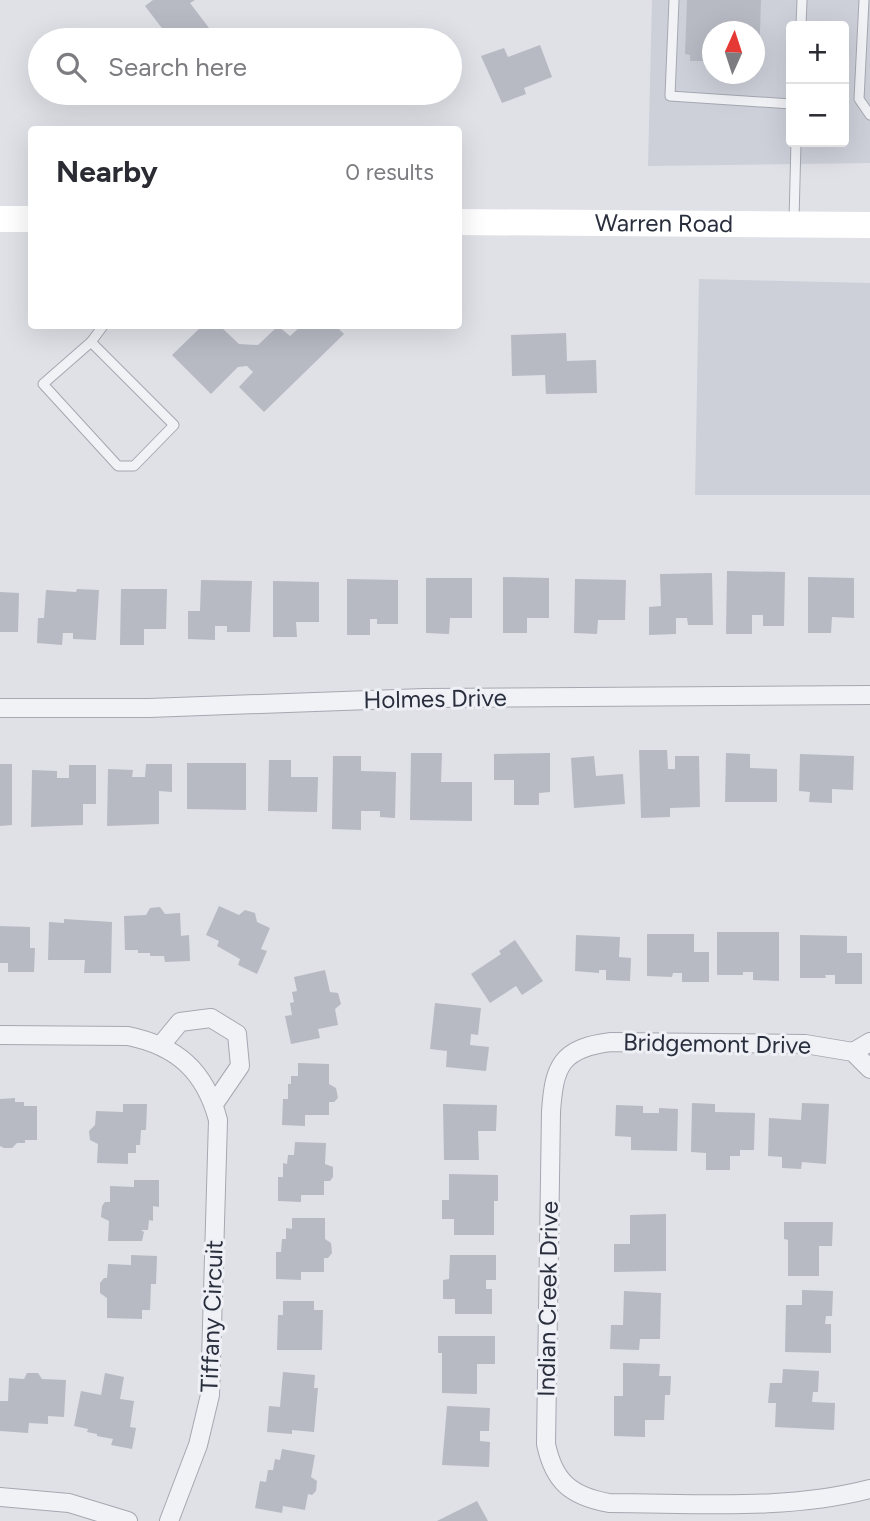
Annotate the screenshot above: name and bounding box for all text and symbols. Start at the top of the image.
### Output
north arrow [702,21,765,84]
map controls [786,21,849,147]
button: + [786,21,849,84]
search box [28,28,462,105]
icon: search [52,48,90,86]
text: Search here [108,51,247,83]
button: − [786,84,849,147]
text: Nearby [56,153,158,190]
text: 0 results [345,158,434,186]
street label: Warren Road [595,208,733,238]
street label: Holmes Drive [363,683,507,714]
street label: Bridgemont Drive [623,1027,811,1060]
street label: Indian Creek Drive [531,1201,564,1397]
street label: Tiffany Circuit [194,1239,229,1393]

